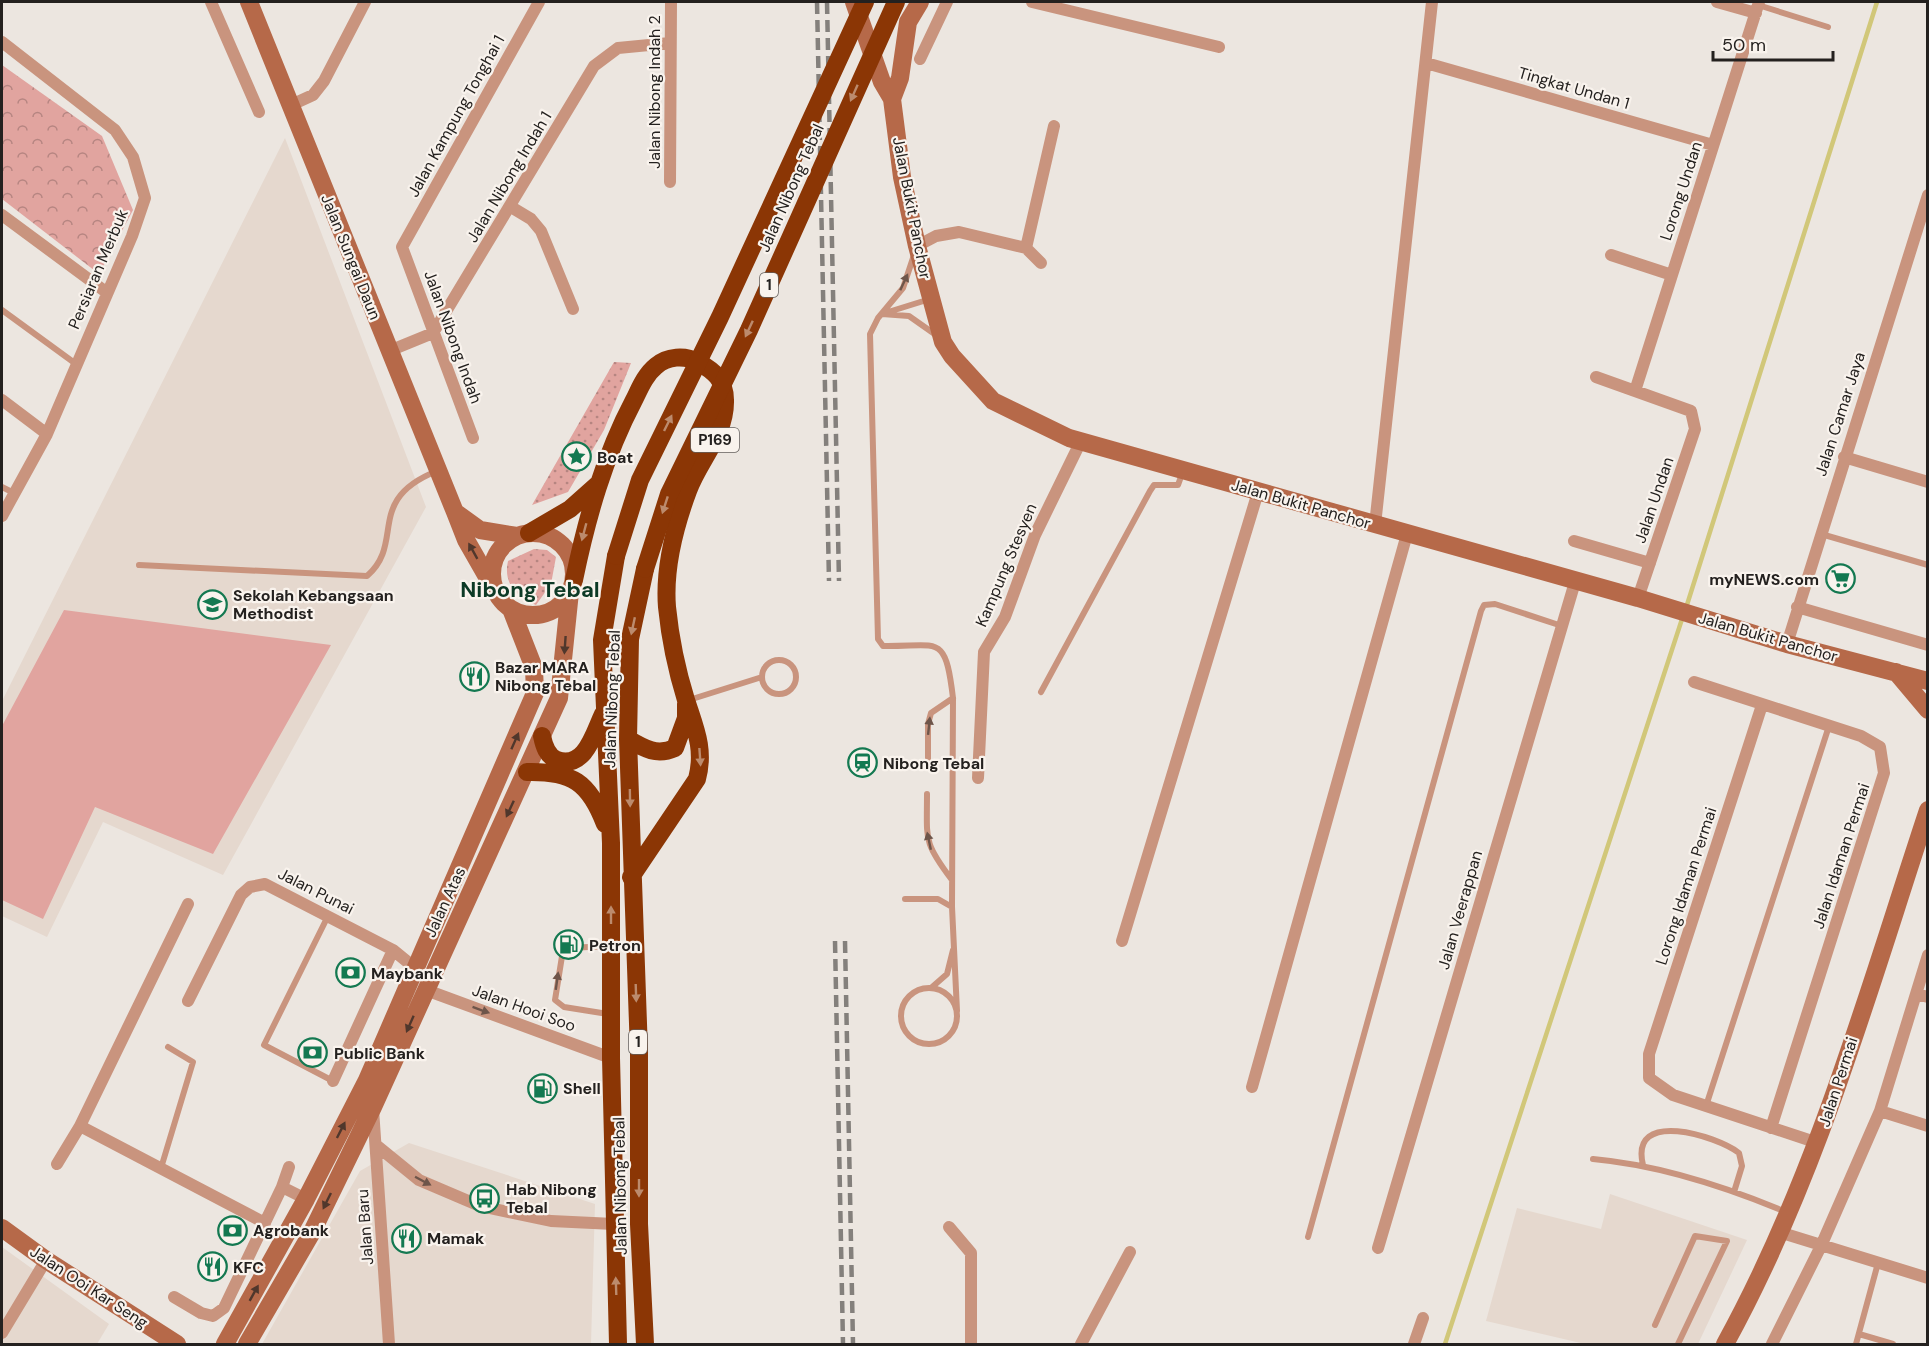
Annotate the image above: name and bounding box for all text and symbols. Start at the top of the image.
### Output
street label: Jalan Nibong Indah 2 [644,15,665,169]
scale bar [1713,24,1833,62]
street label: Jalan Kampung Tonghai 1 [403,31,509,201]
text: 50 m [1722,33,1766,57]
street label: Tingkat Undan 1 [1516,62,1632,114]
one-way arrow [849,84,859,102]
street label: Jalan Nibong Indah 1 [462,108,556,246]
street label: Jalan Nibong Tebal [753,121,829,255]
street label: Jalan Bukit Panchor [888,135,936,281]
street label: Lorong Undan [1655,139,1707,243]
street label: Jalan Sungai Daun [316,191,386,323]
street label: Persiaran Merbuk [63,206,133,332]
street label: Jalan Nibong Indah [419,268,487,406]
road number: 1 [760,273,778,297]
one-way arrow [900,274,909,291]
one-way arrow [745,320,754,337]
street label: Jalan Camar Jaya [1810,349,1870,479]
one-way arrow [663,415,672,432]
road number: P169 [691,428,739,452]
place icon: Boat [560,441,592,473]
place label: Boat [597,447,633,468]
street label: Jalan Undan [1629,454,1679,546]
street label: Jalan Bukit Panchor [1229,474,1373,534]
one-way arrow [660,496,669,514]
street label: Kampung Stesyen [971,500,1041,630]
one-way arrow [579,523,589,542]
one-way arrow [468,543,478,560]
supermarket icon: myNEWS.com [1824,563,1856,595]
place label: myNEWS.com [1709,569,1819,590]
district label: Nibong Tebal [460,575,600,604]
place label: Sekolah Kebangsaan Methodist [233,585,394,624]
school or university icon: Sekolah Kebangsaan Methodist [196,588,228,620]
street label: Jalan Bukit Panchor [1696,607,1840,667]
one-way arrow [628,617,637,636]
street label: Jalan Nibong Tebal [599,630,625,768]
one-way arrow [560,636,570,655]
place label: Bazar MARA Nibong Tebal [495,657,596,696]
restaurant icon: Bazar MARA Nibong Tebal [458,660,490,692]
one-way arrow [924,717,934,736]
one-way arrow [510,731,520,749]
one-way arrow [695,747,704,766]
station icon: Nibong Tebal [846,747,878,779]
place label: Nibong Tebal [883,753,984,774]
street label: Jalan Idaman Permai [1808,781,1874,931]
one-way arrow [625,788,634,807]
one-way arrow [505,801,514,818]
street label: Lorong Idaman Permai [1651,805,1721,967]
one-way arrow [924,831,933,850]
street label: Jalan Veerappan [1433,848,1487,972]
street label: Jalan Punai [274,863,358,919]
street label: Jalan Atas [420,863,470,941]
one-way arrow [606,906,616,925]
fuel station icon: Petron [552,929,584,961]
place label: Petron [589,935,641,956]
bank icon: Maybank [334,957,366,989]
place label: Maybank [371,963,444,984]
one-way arrow [553,971,562,990]
street label: Jalan Hooi Soo [469,980,579,1036]
one-way arrow [631,983,641,1002]
one-way arrow [472,1005,490,1015]
one-way arrow [405,1016,415,1034]
road number: 1 [629,1030,647,1054]
street label: Jalan Permai [1814,1035,1862,1129]
bank icon: Public Bank [297,1037,329,1069]
place label: Public Bank [334,1043,426,1064]
fuel station icon: Shell [526,1072,558,1104]
place label: Shell [563,1078,601,1099]
street label: Jalan Nibong Tebal [608,1117,632,1255]
one-way arrow [337,1121,346,1138]
one-way arrow [414,1176,431,1186]
one-way arrow [634,1178,644,1197]
place label: Hab Nibong Tebal [506,1179,597,1218]
bus stop icon: Hab Nibong Tebal [469,1182,501,1214]
street label: Jalan Baru [352,1188,378,1266]
one-way arrow [323,1192,332,1209]
bank icon: Agrobank [216,1214,248,1246]
place label: Agrobank [253,1220,330,1241]
restaurant icon: Mamak [390,1222,422,1254]
place label: Mamak [427,1228,485,1249]
street label: Jalan Ooi Kar Seng [26,1241,152,1333]
restaurant icon: KFC [196,1251,228,1283]
place label: KFC [233,1257,264,1278]
one-way arrow [611,1277,621,1296]
one-way arrow [249,1285,259,1302]

